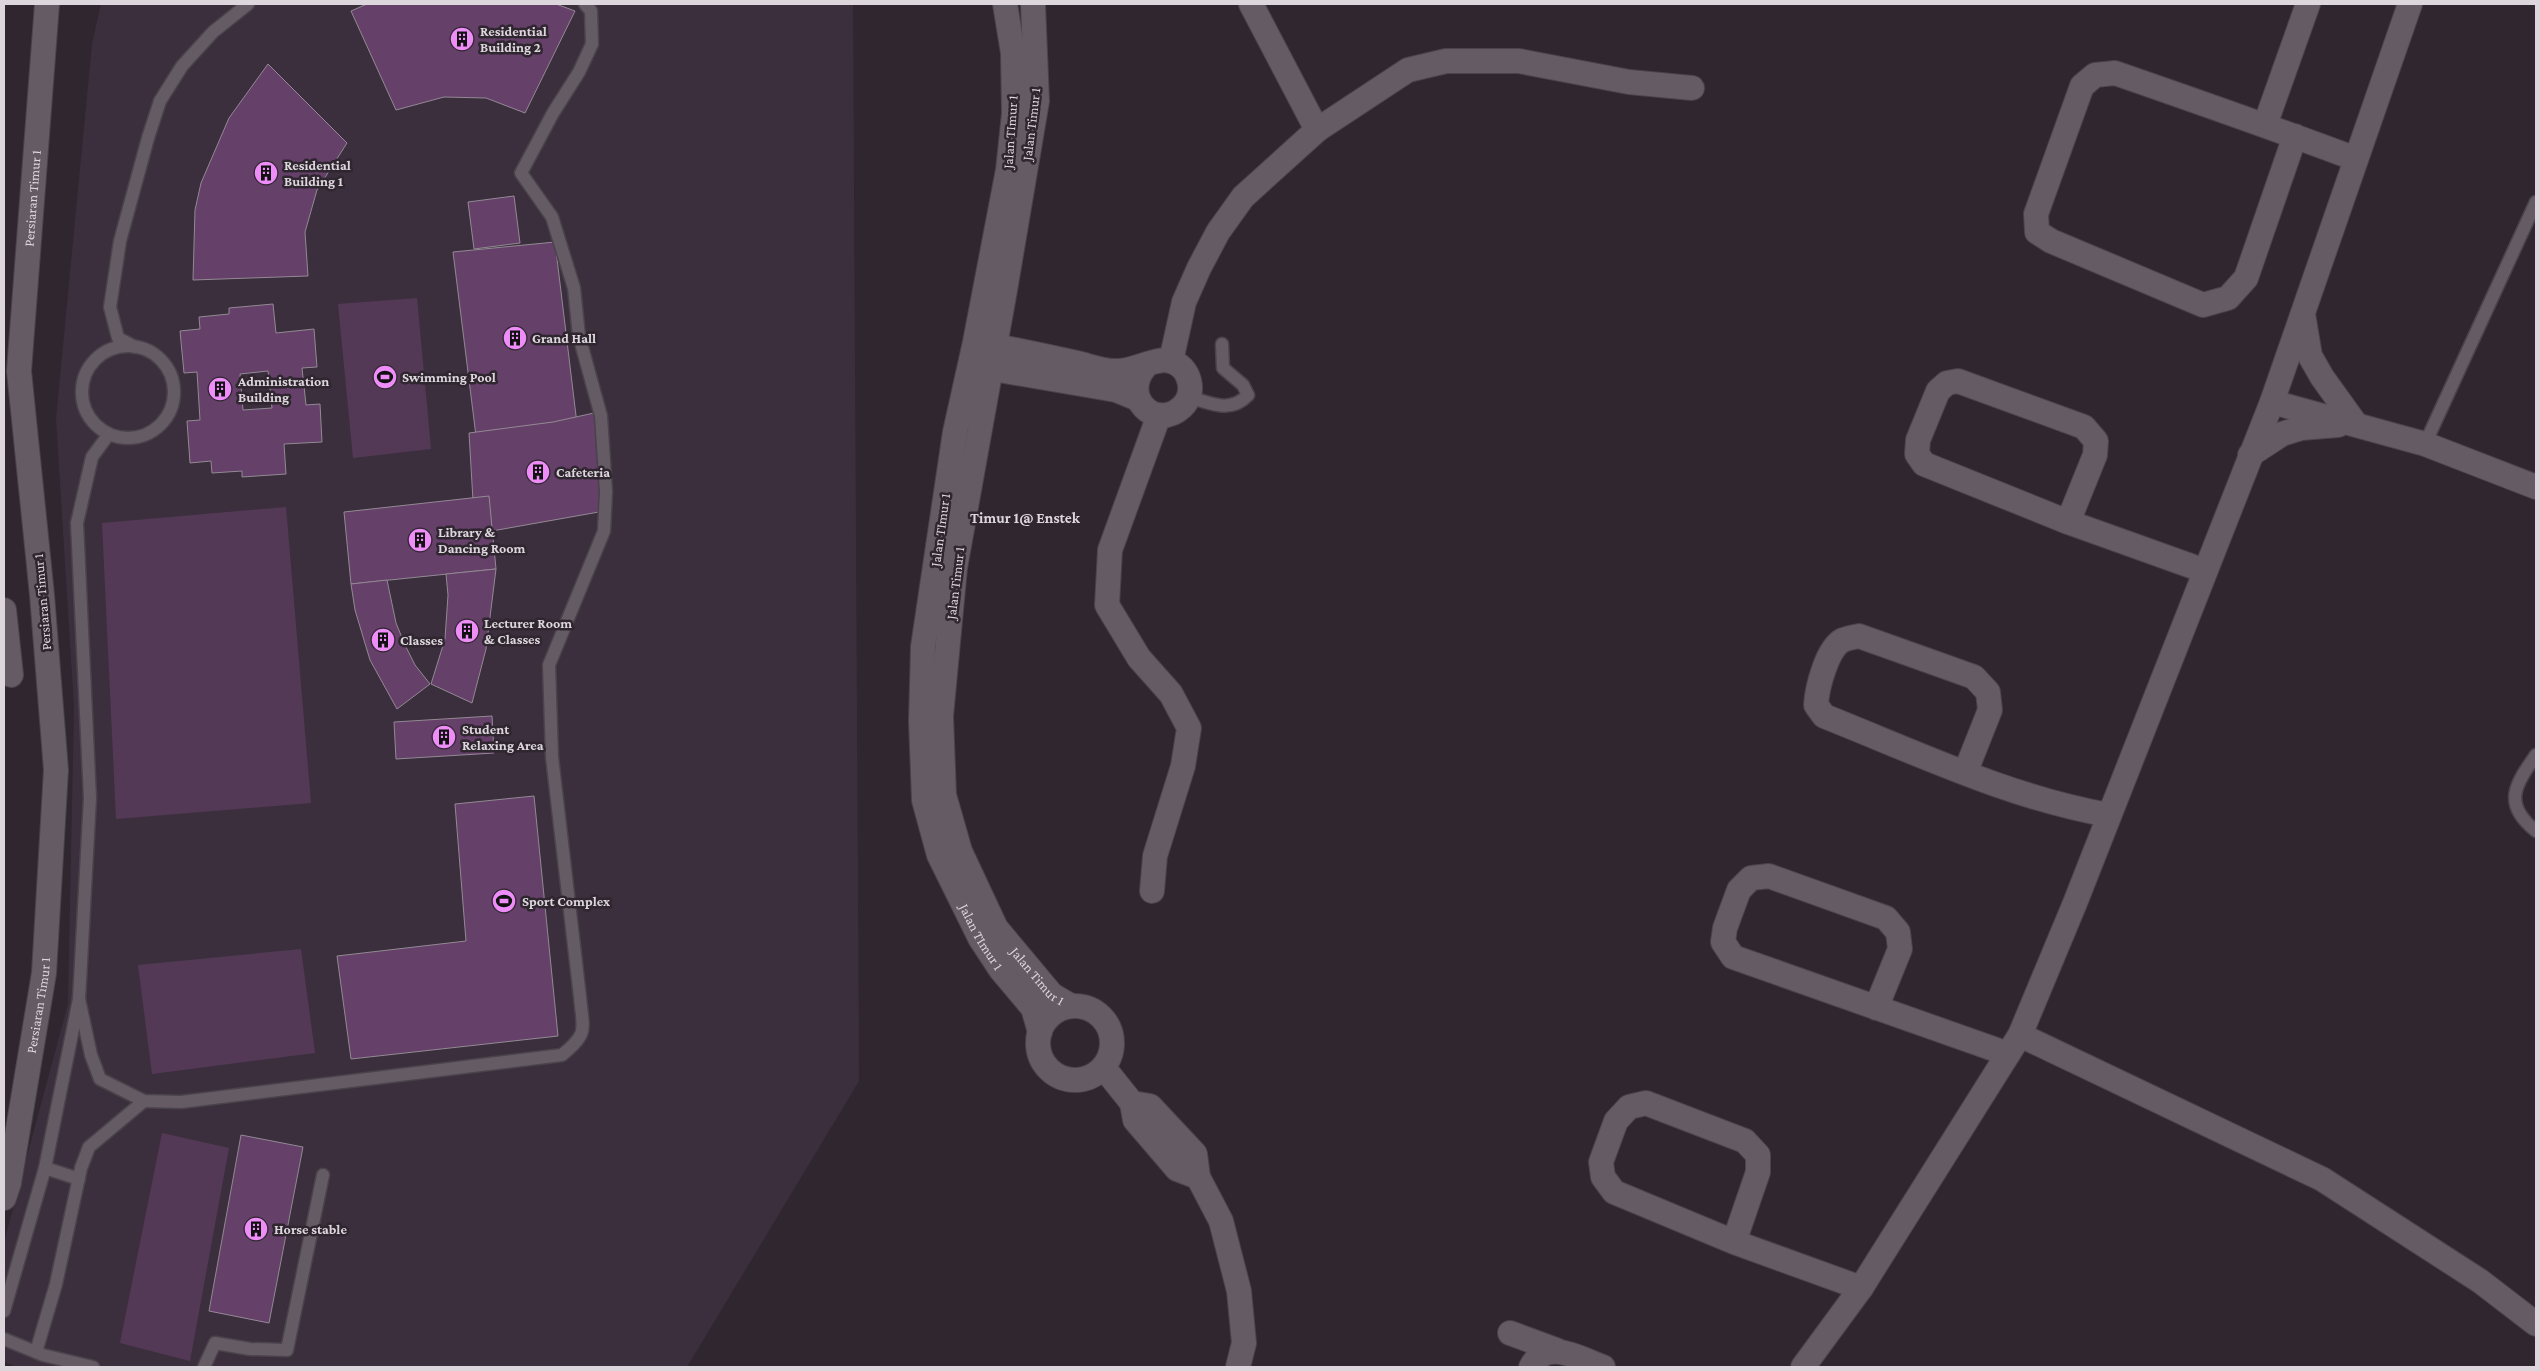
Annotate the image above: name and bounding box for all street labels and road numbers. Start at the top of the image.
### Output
street label: Jalan Timur 1 [1018,86,1043,163]
street label: Jalan TImur 1 [999,94,1021,171]
street label: Persiaran Timur 1 [21,149,44,247]
street label: Jalan TImur 1 [927,492,953,570]
street label: Jalan Timur 1 [942,545,967,622]
street label: Persiaran Timur 1 [30,553,54,651]
street label: Jalan TImur 1 [955,899,1007,973]
street label: Jalan Timur 1 [1006,942,1068,1009]
street label: Persiaran Timur 1 [23,956,53,1054]

